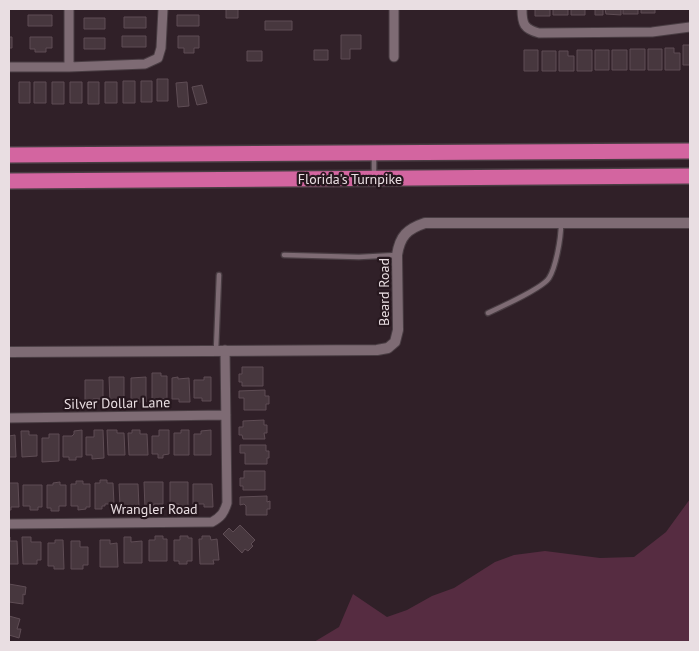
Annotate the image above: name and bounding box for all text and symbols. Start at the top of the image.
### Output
street label: Florida's Turnpike [298,170,402,188]
street label: Beard Road [375,258,393,326]
street label: Silver Dollar Lane [64,393,170,413]
street label: Wrangler Road [110,500,198,518]

